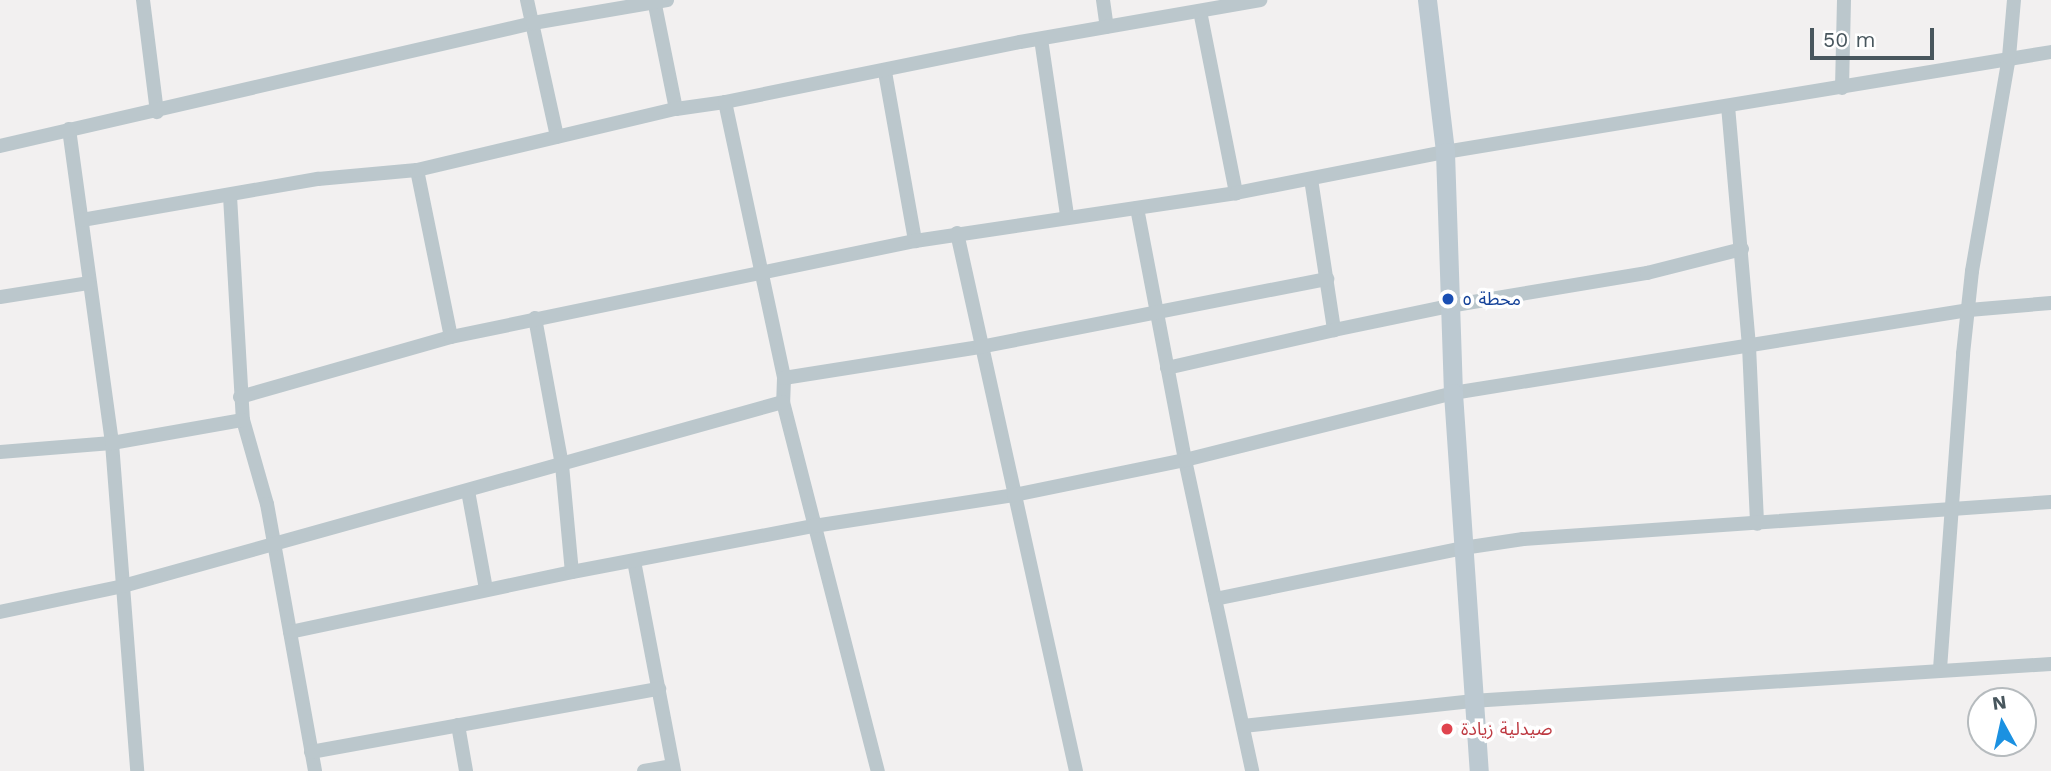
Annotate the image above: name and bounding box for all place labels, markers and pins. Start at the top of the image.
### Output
place label: محطة ٥ [1462,288,1521,310]
marker: محطة ٥ [1440,291,1456,307]
place label: صيدلية زيادة [1461,718,1552,740]
marker: صيدلية زيادة [1439,721,1455,737]

